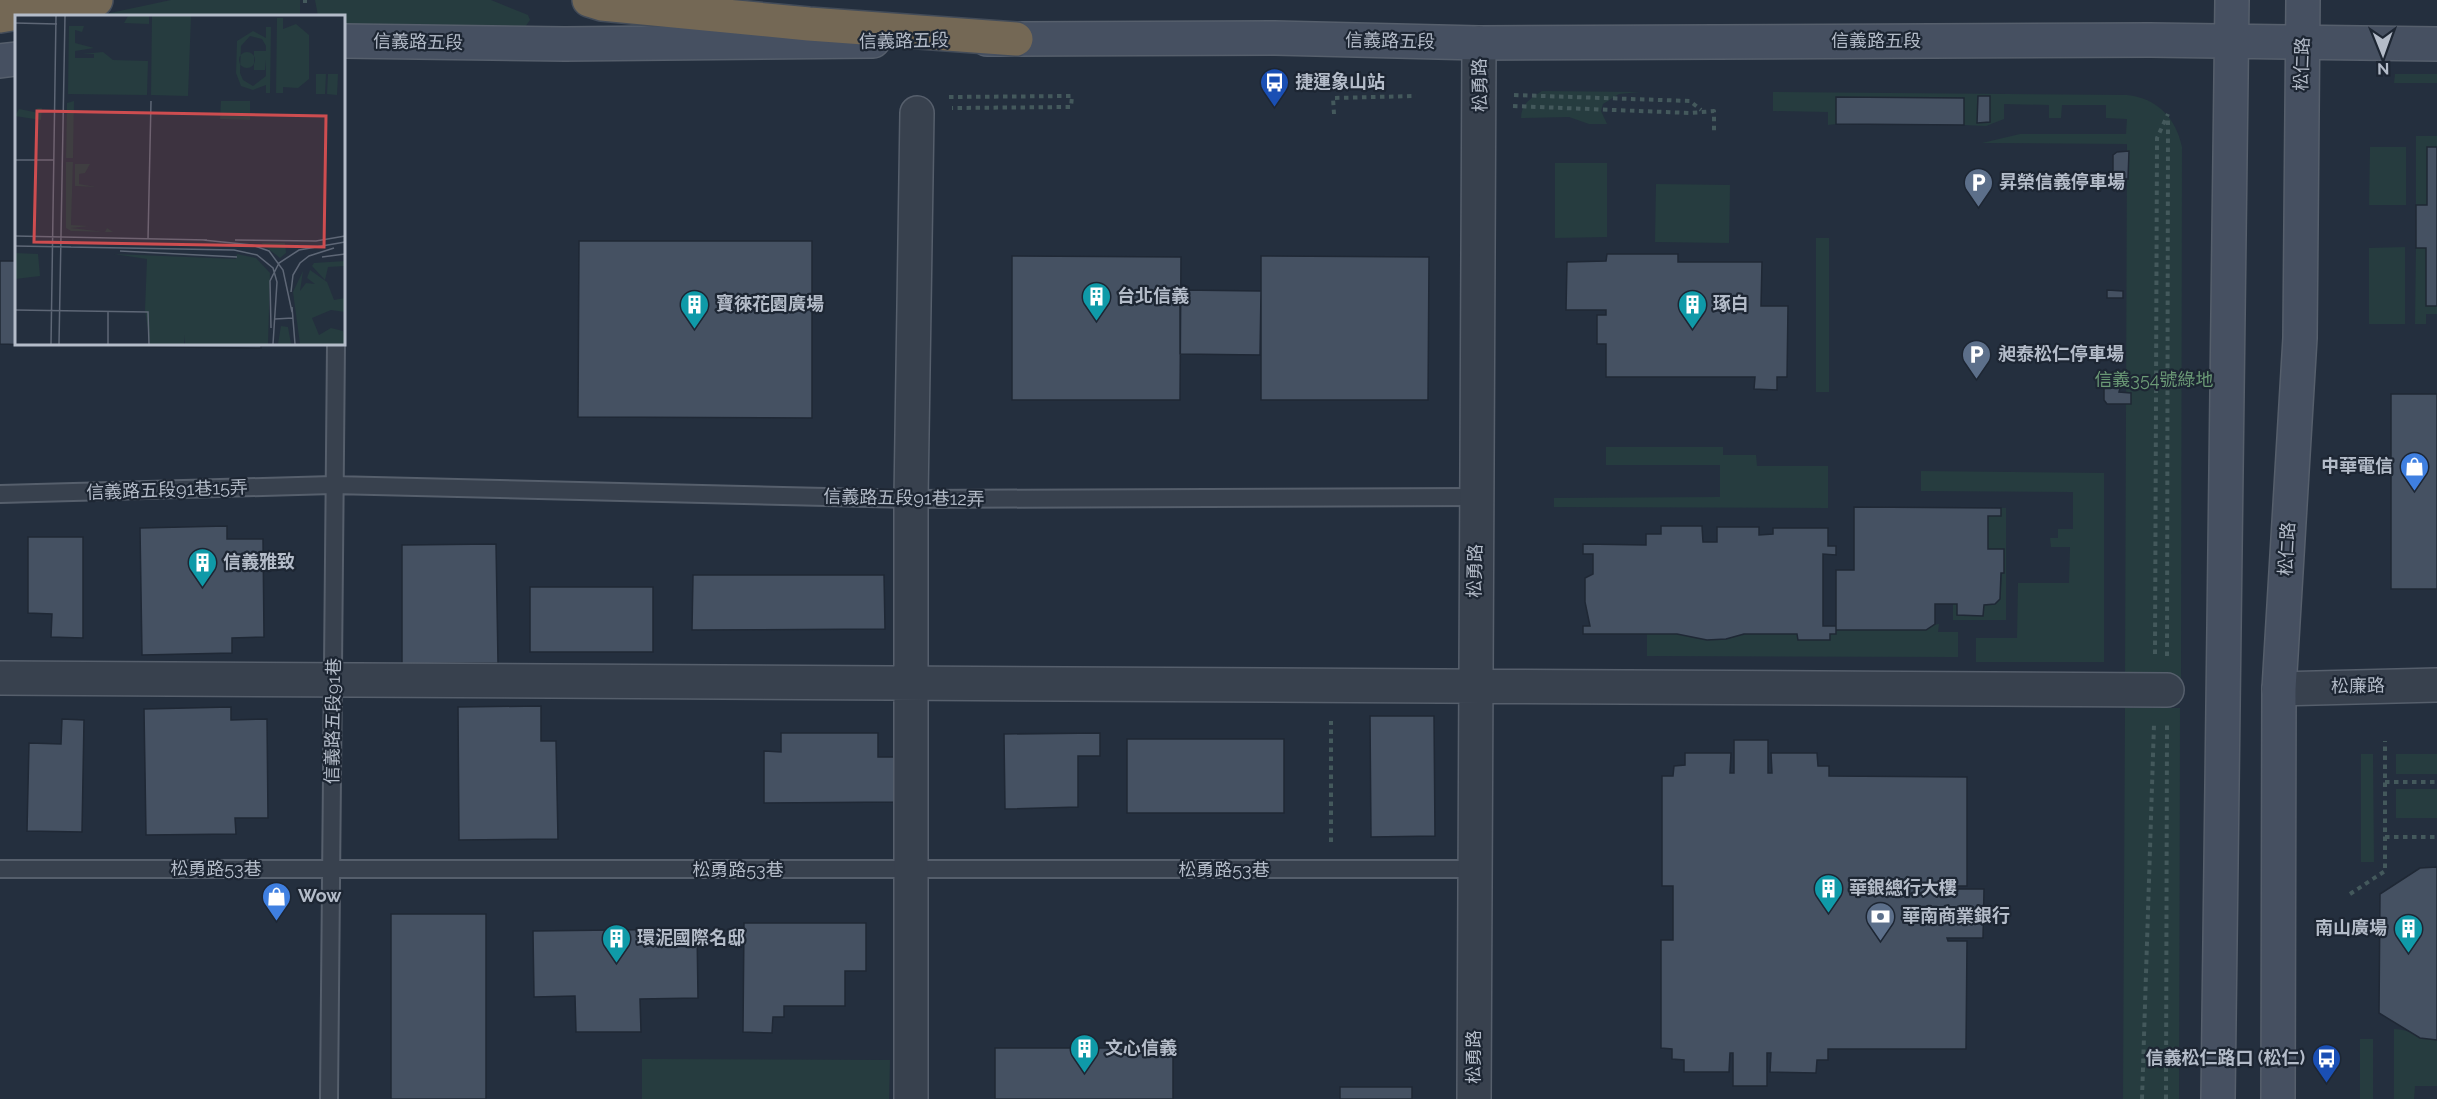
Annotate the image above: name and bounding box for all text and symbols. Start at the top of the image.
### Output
inset map [15,15,345,345]
north arrow [2353,24,2413,84]
street label: 信義路五段 [859,29,949,52]
street label: 信義路五段 [1345,29,1435,52]
street label: 信義路五段 [373,30,463,53]
street label: 信義路五段 [1831,30,1921,51]
street label: 松仁路 [2290,37,2313,91]
street label: 松勇路 [1469,58,1490,112]
text: N [2377,59,2390,78]
bus stop icon: 捷運象山站 [1258,66,1290,108]
place label: 捷運象山站 [1295,71,1385,92]
parking icon: 昇榮信義停車場 [1962,166,1994,208]
place label: 昇榮信義停車場 [1999,171,2125,192]
building icon: 台北信義 [1080,280,1112,322]
place label: 台北信義 [1117,285,1189,306]
building icon: 寶徠花園廣場 [679,288,711,330]
building icon: 琢白 [1676,288,1708,330]
place label: 寶徠花園廣場 [716,293,824,314]
place label: 琢白 [1713,293,1749,314]
parking icon: 昶泰松仁停車場 [1961,338,1993,380]
place label: 昶泰松仁停車場 [1998,343,2124,364]
park label: 信義354號綠地 [2094,369,2214,390]
shop icon: 中華電信 [2398,450,2430,492]
place label: 中華電信 [2321,455,2393,476]
street label: 信義路五段91巷15弄 [86,476,248,503]
street label: 信義路五段91巷12弄 [823,486,985,509]
street label: 松仁路 [2275,521,2298,576]
street label: 松勇路 [1464,544,1485,598]
building icon: 信義雅致 [186,546,218,588]
place label: 信義雅致 [223,551,295,572]
street label: 信義路五段91巷 [321,658,344,784]
street label: 松廉路 [2331,675,2385,696]
street label: 松勇路53巷 [170,858,262,879]
street label: 松勇路53巷 [692,859,784,880]
street label: 松勇路53巷 [1178,859,1270,880]
building icon: 華銀總行大樓 [1812,872,1844,914]
place label: 華銀總行大樓 [1849,877,1957,898]
shop icon: Wow [261,880,293,922]
place label: Wow [298,885,342,906]
bank icon: 華南商業銀行 [1865,900,1897,942]
place label: 華南商業銀行 [1902,905,2010,926]
building icon: 南山廣場 [2392,912,2424,954]
place label: 南山廣場 [2315,917,2387,938]
building icon: 環泥國際名邸 [600,922,632,964]
place label: 環泥國際名邸 [637,927,745,948]
street label: 松勇路 [1463,1030,1484,1084]
building icon: 文心信義 [1068,1032,1100,1074]
place label: 文心信義 [1105,1037,1177,1058]
bus stop icon: 信義松仁路口 (松仁) [2310,1042,2342,1084]
place label: 信義松仁路口 (松仁) [2146,1047,2305,1068]

